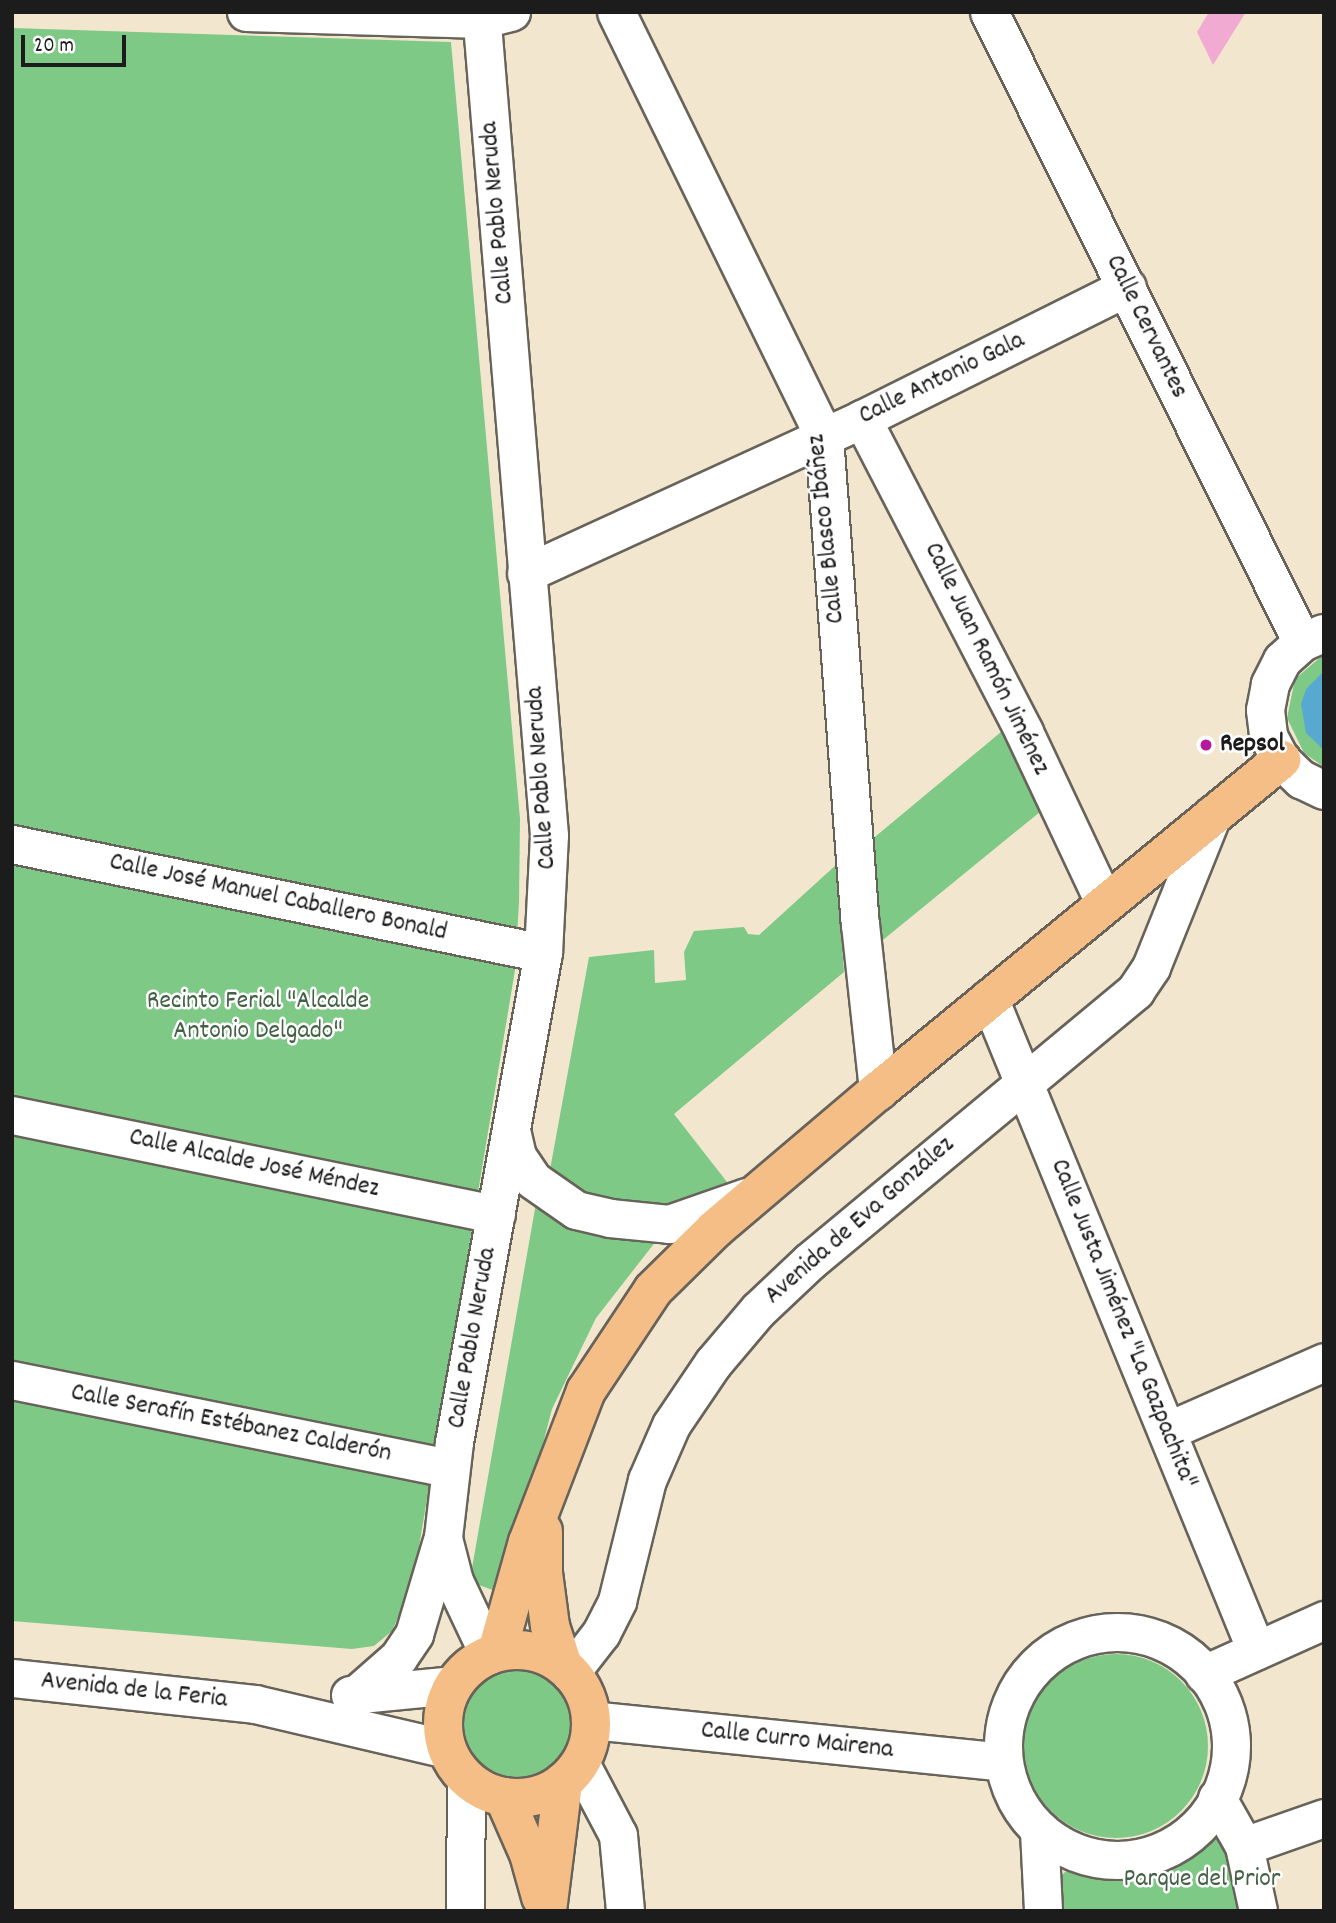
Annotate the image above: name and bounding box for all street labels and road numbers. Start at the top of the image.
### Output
street label: Calle Pablo Neruda [474,120,522,306]
street label: Calle Cervantes [1098,250,1194,404]
street label: Calle Antonio Gala [854,325,1030,433]
street label: Calle Blasco Ibáñez [802,433,852,625]
street label: Calle Juan Ramón Jiménez [916,538,1056,780]
street label: Calle Pablo Neruda [520,685,564,871]
street label: Calle José Manuel Caballero Bonald [106,847,450,949]
street label: Calle Alcalde José Méndez [126,1122,382,1206]
street label: Avenida de Eva González [759,1130,961,1312]
street label: Calle Justa Jiménez "La Gazpachita" [1043,1155,1203,1493]
street label: Calle Pablo Neruda [442,1245,504,1431]
street label: Calle Serafín Estébanez Calderón [68,1378,394,1470]
street label: Avenida de la Feria [39,1666,229,1716]
street label: Calle Curro Mairena [699,1715,895,1767]

